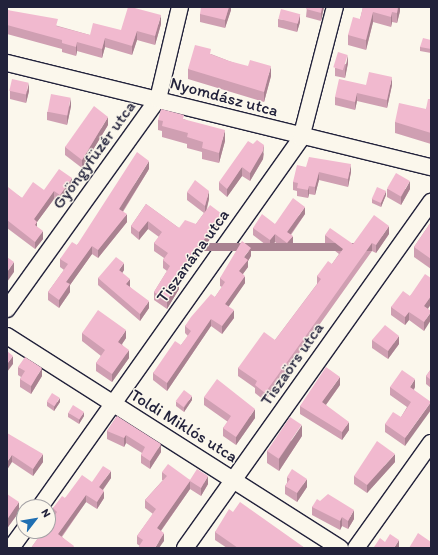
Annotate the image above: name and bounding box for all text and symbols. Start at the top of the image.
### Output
street label: Nyomdász utca [168,73,280,121]
street label: Gyöngyfüzér utca [48,97,140,213]
street label: Tiszanána utca [152,205,234,307]
street label: Tiszaörs utca [256,319,328,409]
street label: Toldi Miklós utca [127,385,241,467]
north arrow [16,499,56,539]
text: N [38,507,53,520]

